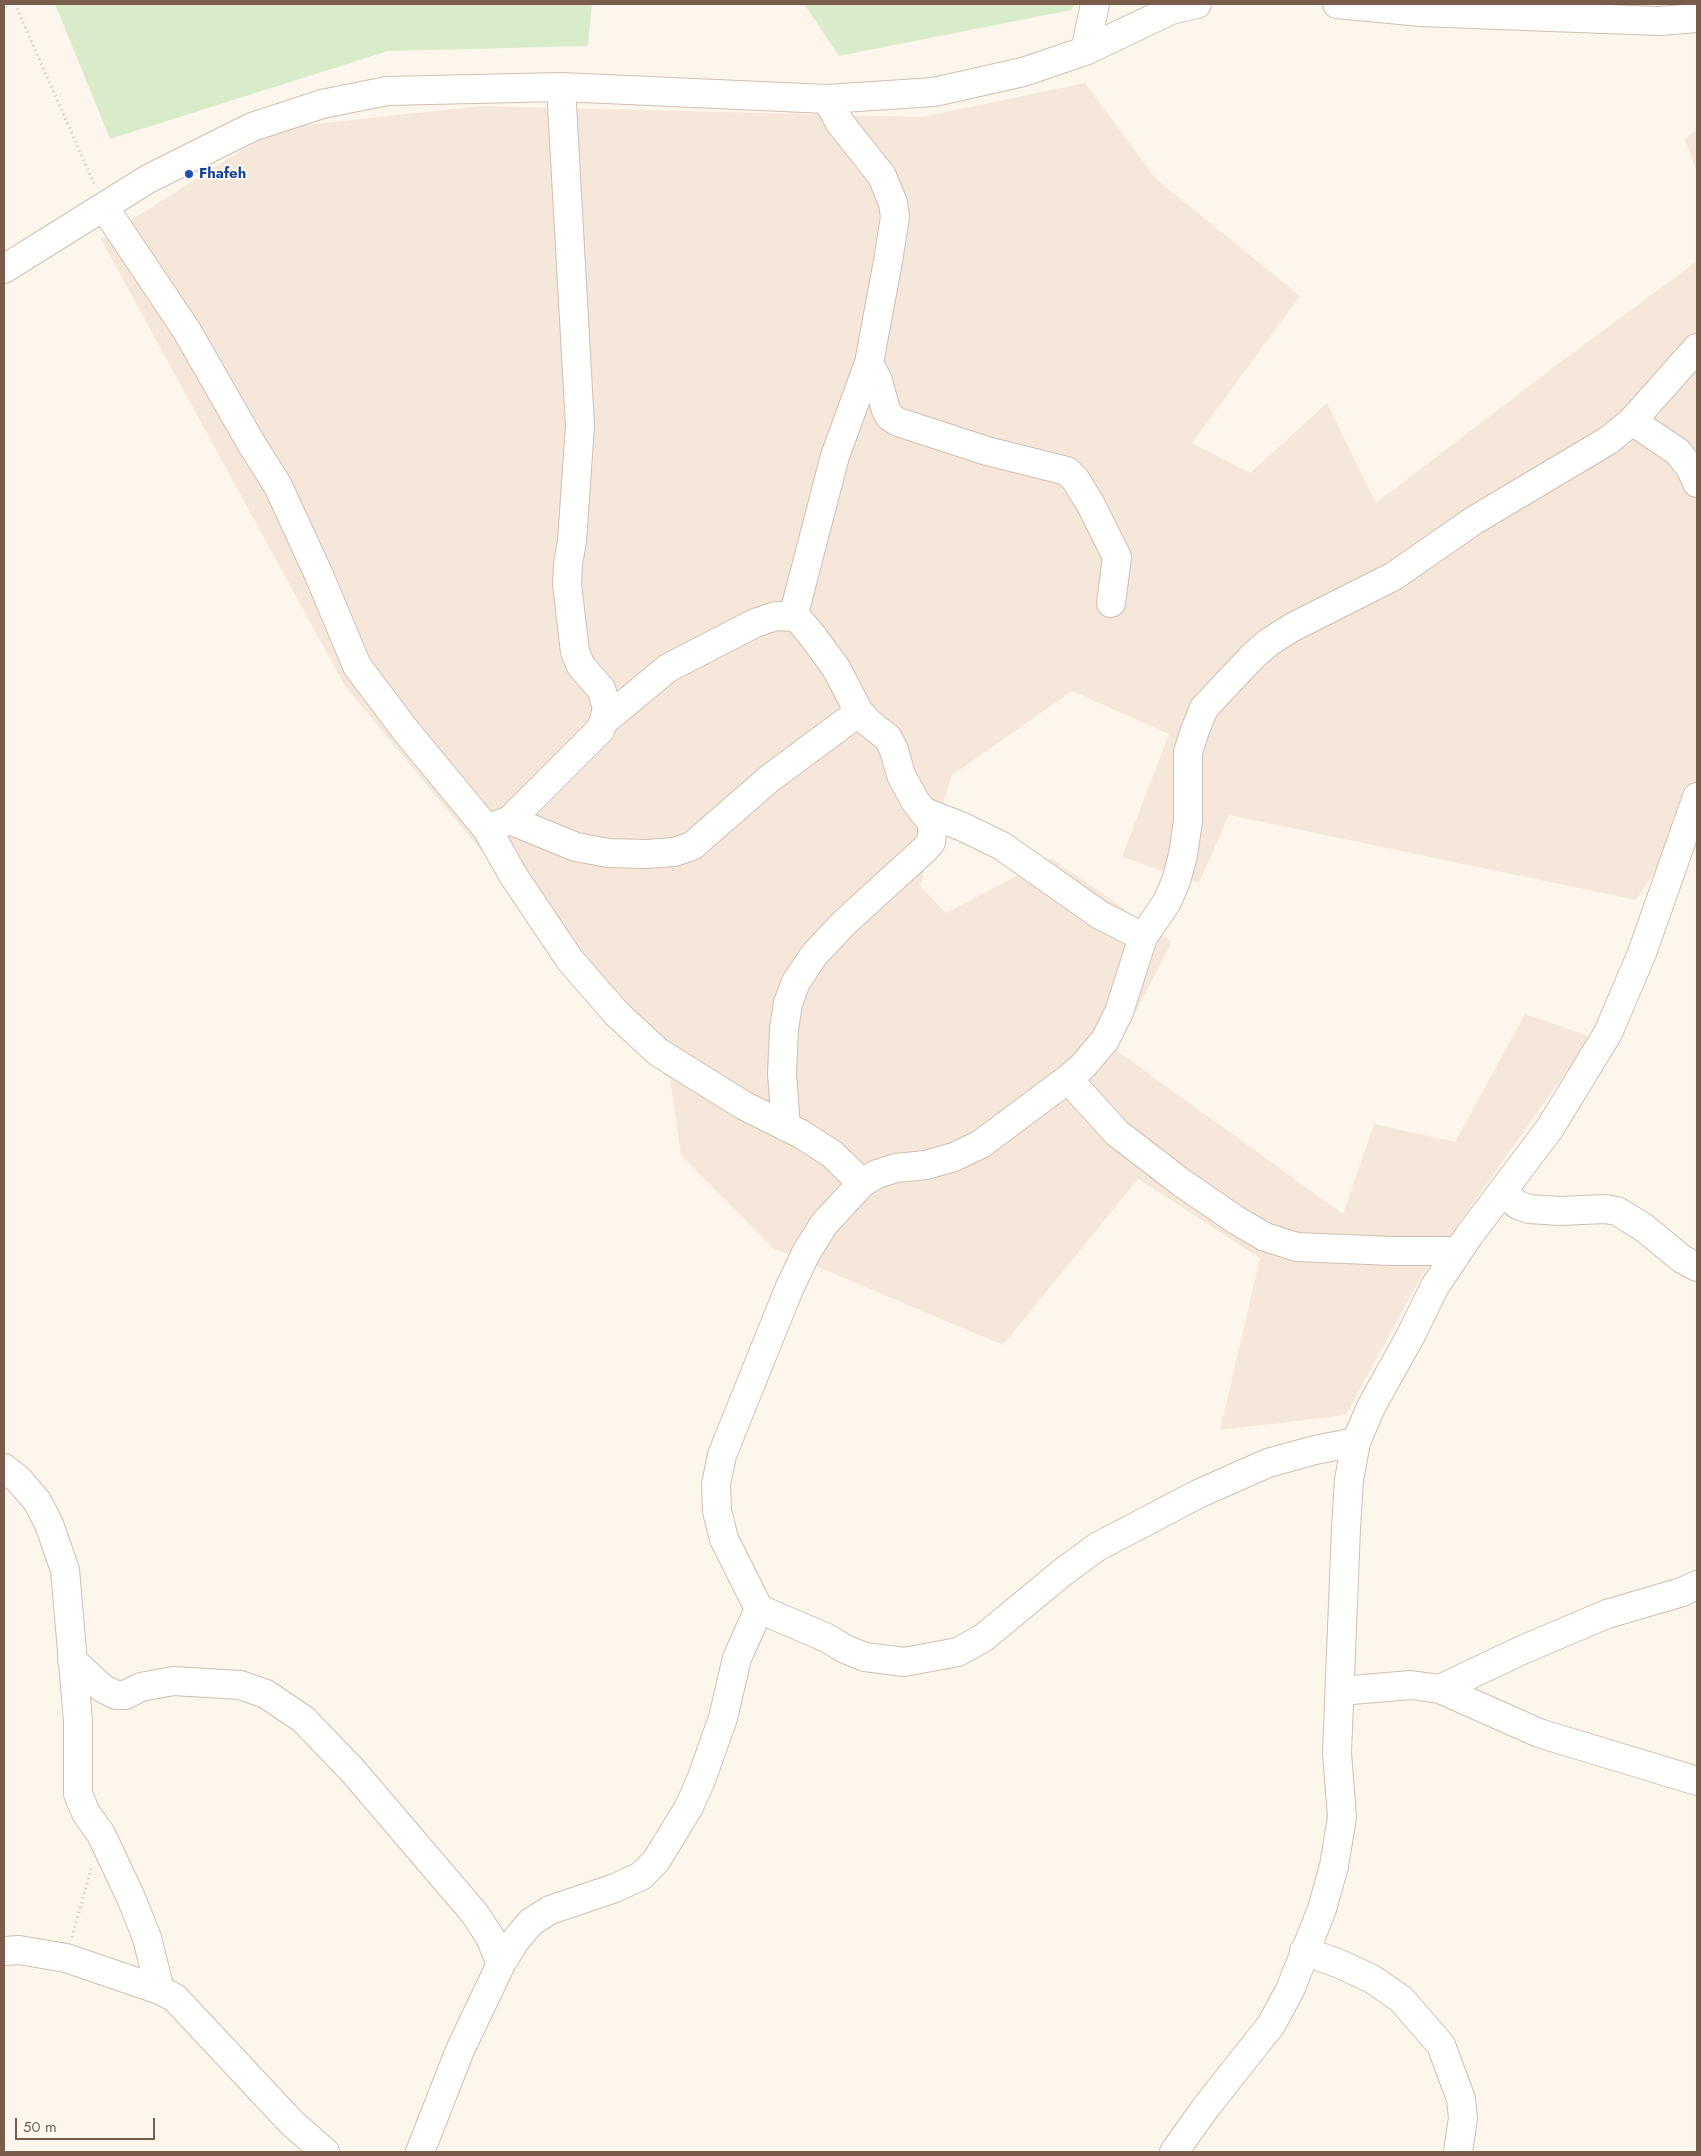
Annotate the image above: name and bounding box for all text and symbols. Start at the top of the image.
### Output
place label: Fhafeh [199,165,246,183]
marker: Fhafeh [183,168,195,180]
scale bar [18,2108,158,2140]
text: 50 m [23,2116,57,2138]

